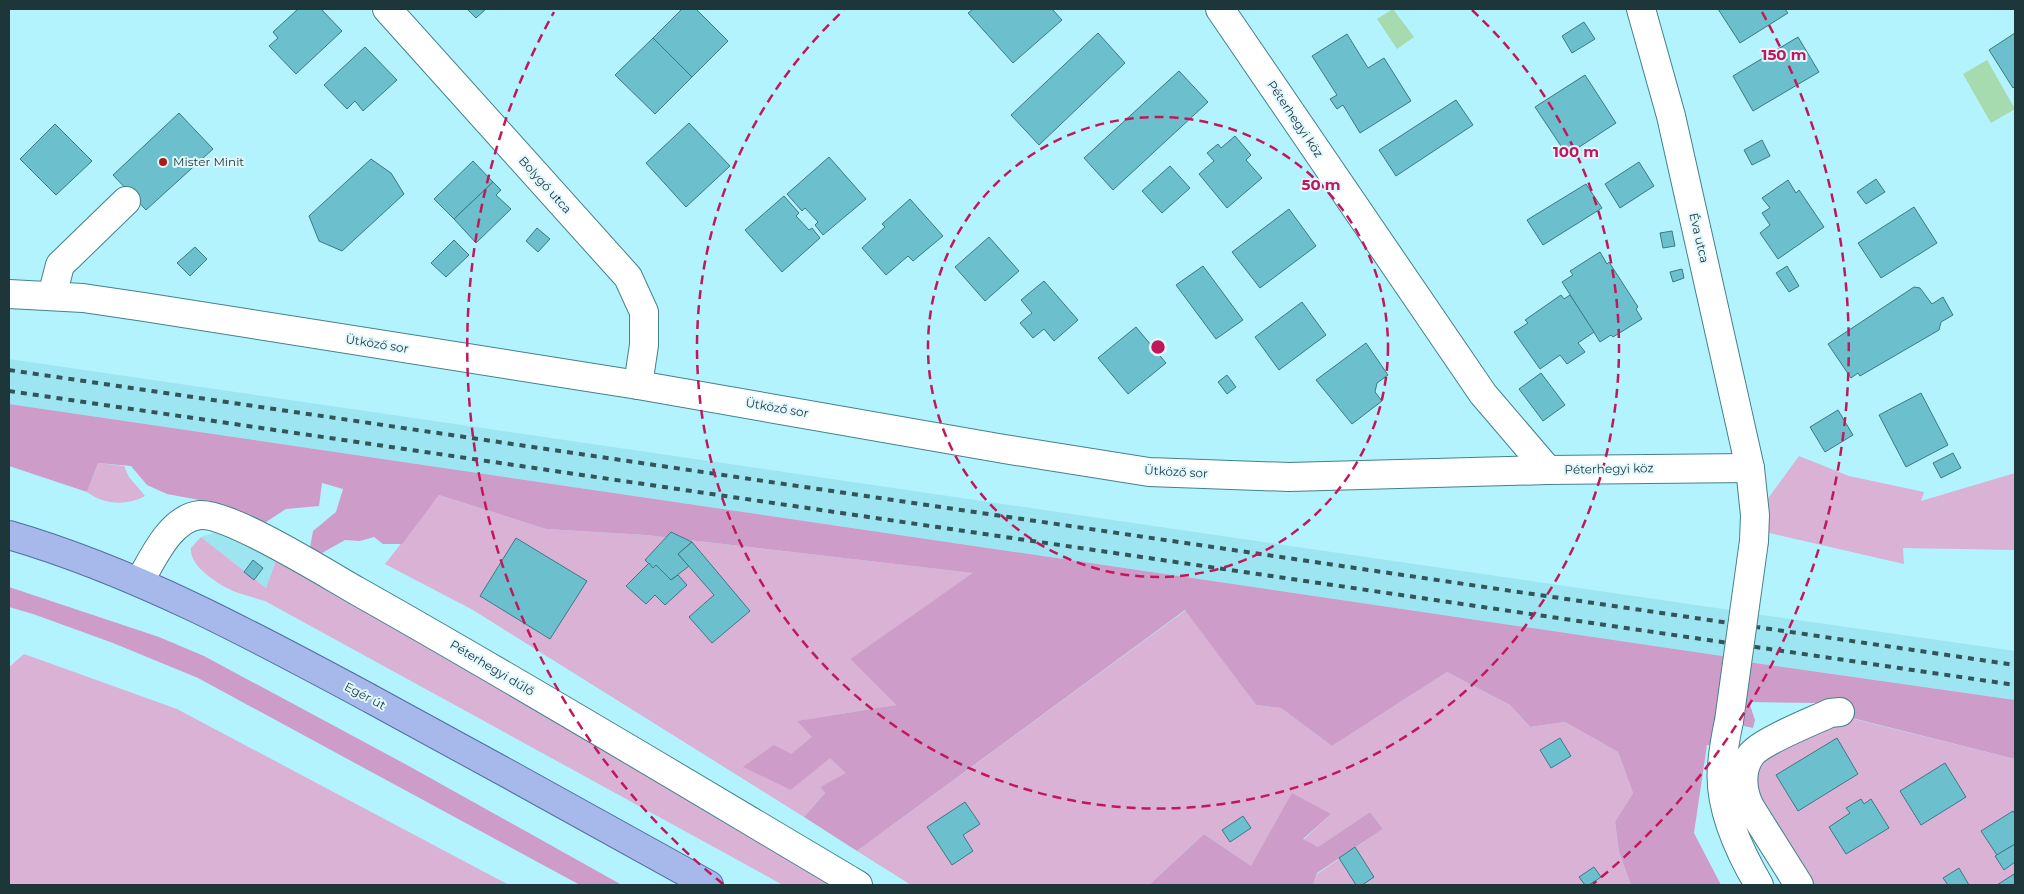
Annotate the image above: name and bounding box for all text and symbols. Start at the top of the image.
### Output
text: 150 m [1762,45,1806,64]
street label: Péterhegyi köz [1264,78,1327,160]
text: 100 m [1553,142,1599,161]
street label: Bolygó utca [516,153,575,216]
place label: Mister Minit [173,154,244,169]
marker: Mister Minit [157,156,169,168]
text: 50 m [1301,175,1341,194]
street label: Éva utca [1686,211,1713,264]
street label: Ütköző sor [344,331,410,356]
centre of rings [1149,338,1167,356]
street label: Ütköző sor [744,395,810,420]
street label: Péterhegyi köz [1564,460,1654,477]
street label: Ütköző sor [1144,462,1208,481]
street label: Péterhegyi dűlő [447,637,537,699]
street label: Egér út [342,679,388,713]

